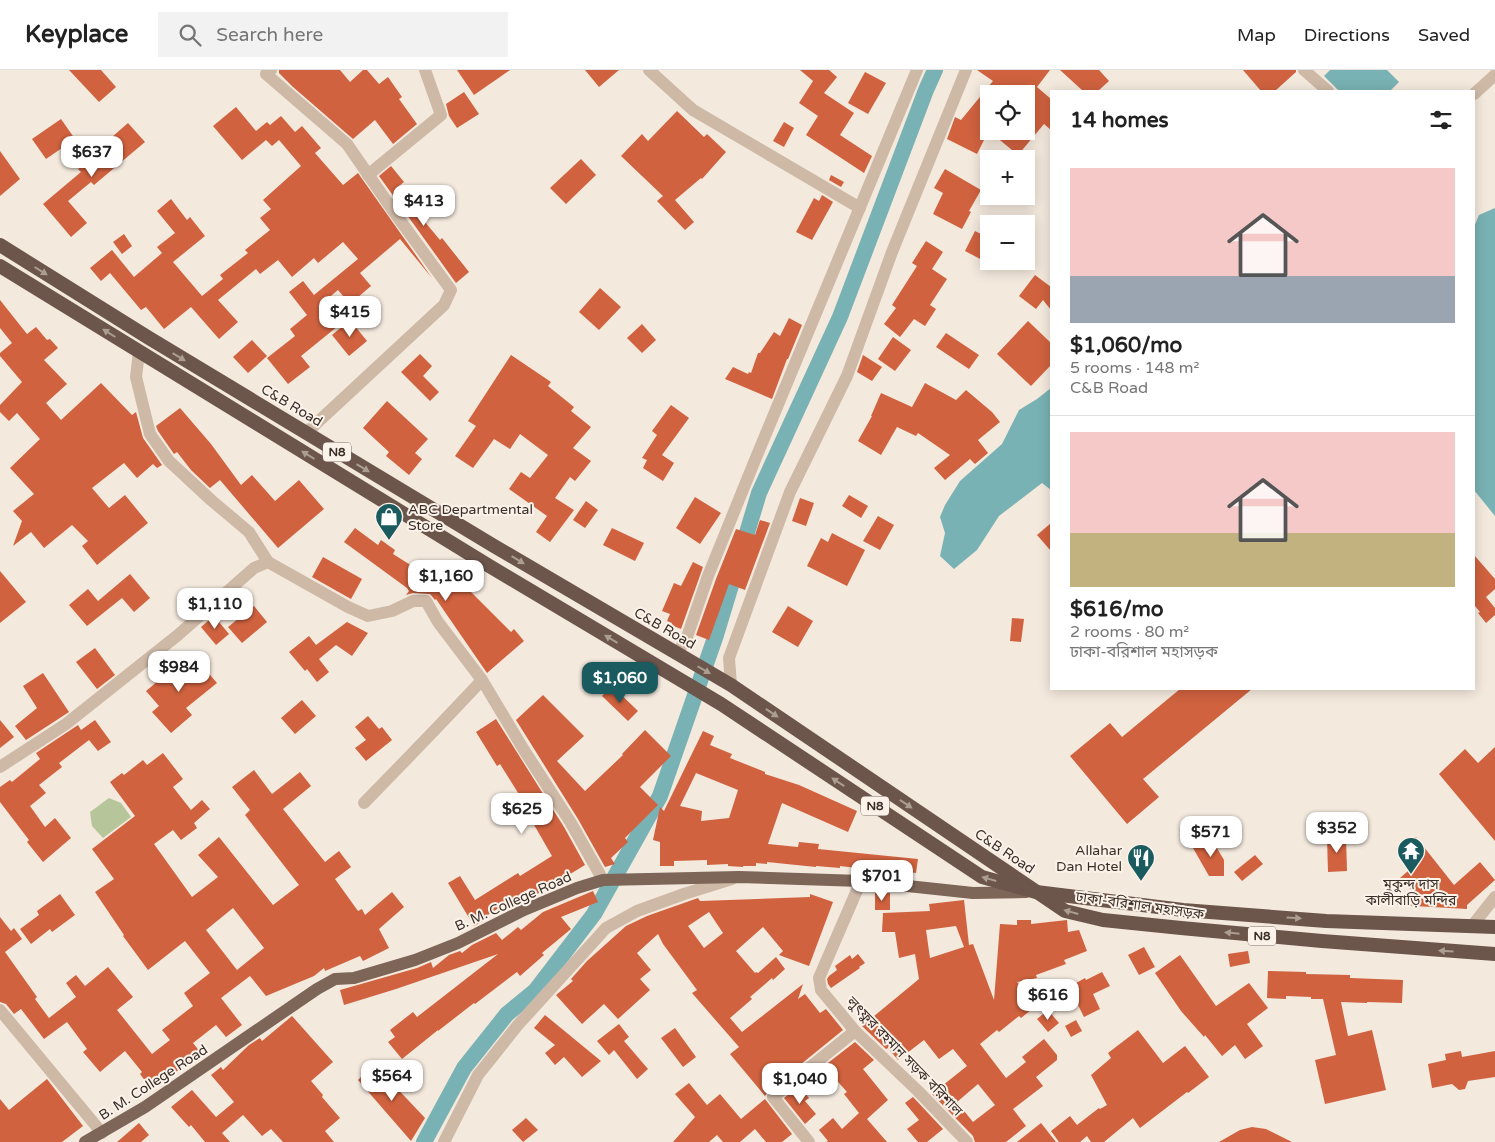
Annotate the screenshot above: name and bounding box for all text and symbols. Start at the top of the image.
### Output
search box [158,12,508,57]
text: Keyplace [25,20,128,49]
icon: search [176,21,204,49]
text: Search here [216,24,323,46]
text: Map [1237,24,1276,46]
text: Directions [1304,24,1390,46]
text: Saved [1418,24,1470,46]
map controls [980,85,1035,270]
button: locate [980,85,1035,140]
icon: filters [1427,106,1455,134]
text: 14 homes [1070,108,1169,133]
pin: $637 [62,136,122,178]
text: $637 [72,142,112,162]
button: + [980,150,1035,205]
pin: $413 [394,184,454,227]
text: $413 [404,191,444,211]
icon: home [1218,200,1308,290]
button: − [980,215,1035,270]
one-way arrow [35,266,48,275]
pin: $415 [320,296,380,338]
text: $415 [330,302,370,322]
one-way arrow [103,329,116,338]
text: $1,060/mo [1070,333,1182,358]
one-way arrow [173,352,186,361]
text: 5 rooms · 148 m² [1070,358,1199,378]
text: C&B Road [1070,378,1148,398]
street label: C&B Road [258,381,325,430]
road number: N8 [323,442,351,462]
one-way arrow [301,450,314,459]
one-way arrow [357,463,370,472]
icon: home [1218,465,1308,555]
place label: ABC Departmental Store [408,501,533,534]
shop icon: ABC Departmental Store [374,502,404,541]
one-way arrow [511,556,524,565]
pin: $1,160 [405,560,487,602]
text: $1,160 [419,566,473,586]
pin: $1,110 [174,588,256,630]
text: $1,110 [188,594,242,614]
text: $616/mo [1070,597,1164,622]
street label: C&B Road [631,604,699,653]
text: 2 rooms · 80 m² [1070,622,1189,642]
one-way arrow [605,635,618,644]
text: ঢাকা-বরিশাল মহাসড়ক [1070,642,1218,662]
pin: $984 [149,650,209,693]
text: $984 [159,657,199,677]
pin: $1,060 [579,662,661,704]
one-way arrow [697,665,711,674]
text: $1,060 [593,668,647,688]
one-way arrow [765,708,778,718]
one-way arrow [832,777,845,786]
pin: $625 [492,792,552,835]
road number: N8 [861,796,889,816]
text: $625 [502,799,542,819]
one-way arrow [899,799,913,809]
pin: $352 [1307,812,1367,854]
pin: $571 [1181,816,1241,858]
text: $352 [1317,818,1357,838]
text: $571 [1191,822,1231,842]
street label: C&B Road [972,825,1038,878]
temple icon: মুকুন্দ দাস কালীবাড়ি মন্দির [1396,836,1426,875]
place label: Allahar Dan Hotel [1056,842,1123,875]
restaurant icon: Allahar Dan Hotel [1126,843,1156,882]
pin: $701 [852,860,912,902]
text: $701 [862,866,902,886]
street label: B. M. College Road [452,868,574,935]
one-way arrow [982,875,997,883]
place label: মুকুন্দ দাস কালীবাড়ি মন্দির [1365,876,1457,909]
street label: ঢাকা-বরিশাল মহাসড়ক [1074,888,1206,923]
one-way arrow [1064,908,1079,916]
one-way arrow [1286,914,1302,922]
road number: N8 [1248,926,1276,946]
one-way arrow [1224,929,1240,937]
one-way arrow [1438,947,1454,955]
pin: $616 [1018,978,1078,1021]
text: $616 [1028,985,1068,1005]
street label: লুৎফুর রহমান সড়ক বরিশাল [843,993,966,1120]
street label: B. M. College Road [96,1041,211,1124]
pin: $564 [362,1060,422,1102]
pin: $1,040 [759,1062,841,1105]
text: $564 [372,1066,412,1086]
text: $1,040 [773,1069,827,1089]

